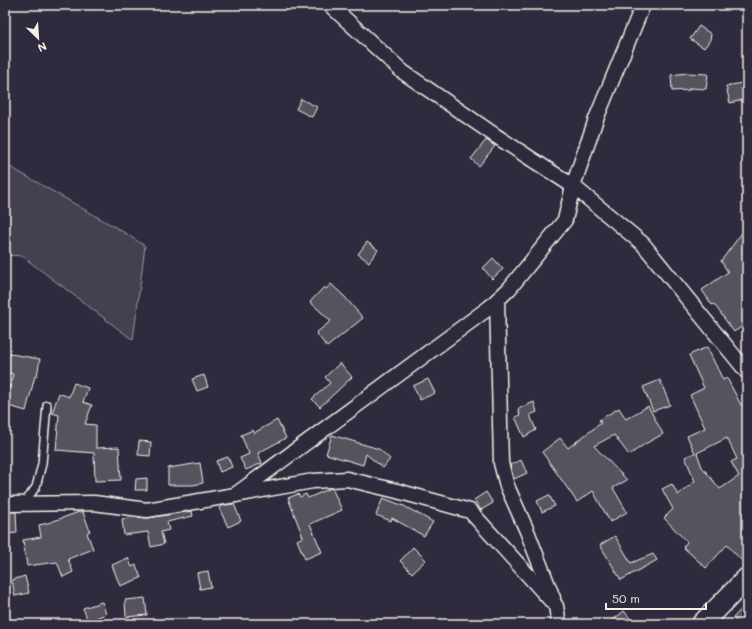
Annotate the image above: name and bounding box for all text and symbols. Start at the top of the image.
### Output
north arrow [18,18,58,58]
text: N [35,39,49,56]
scale bar [606,585,706,611]
text: 50 m [612,590,640,606]

